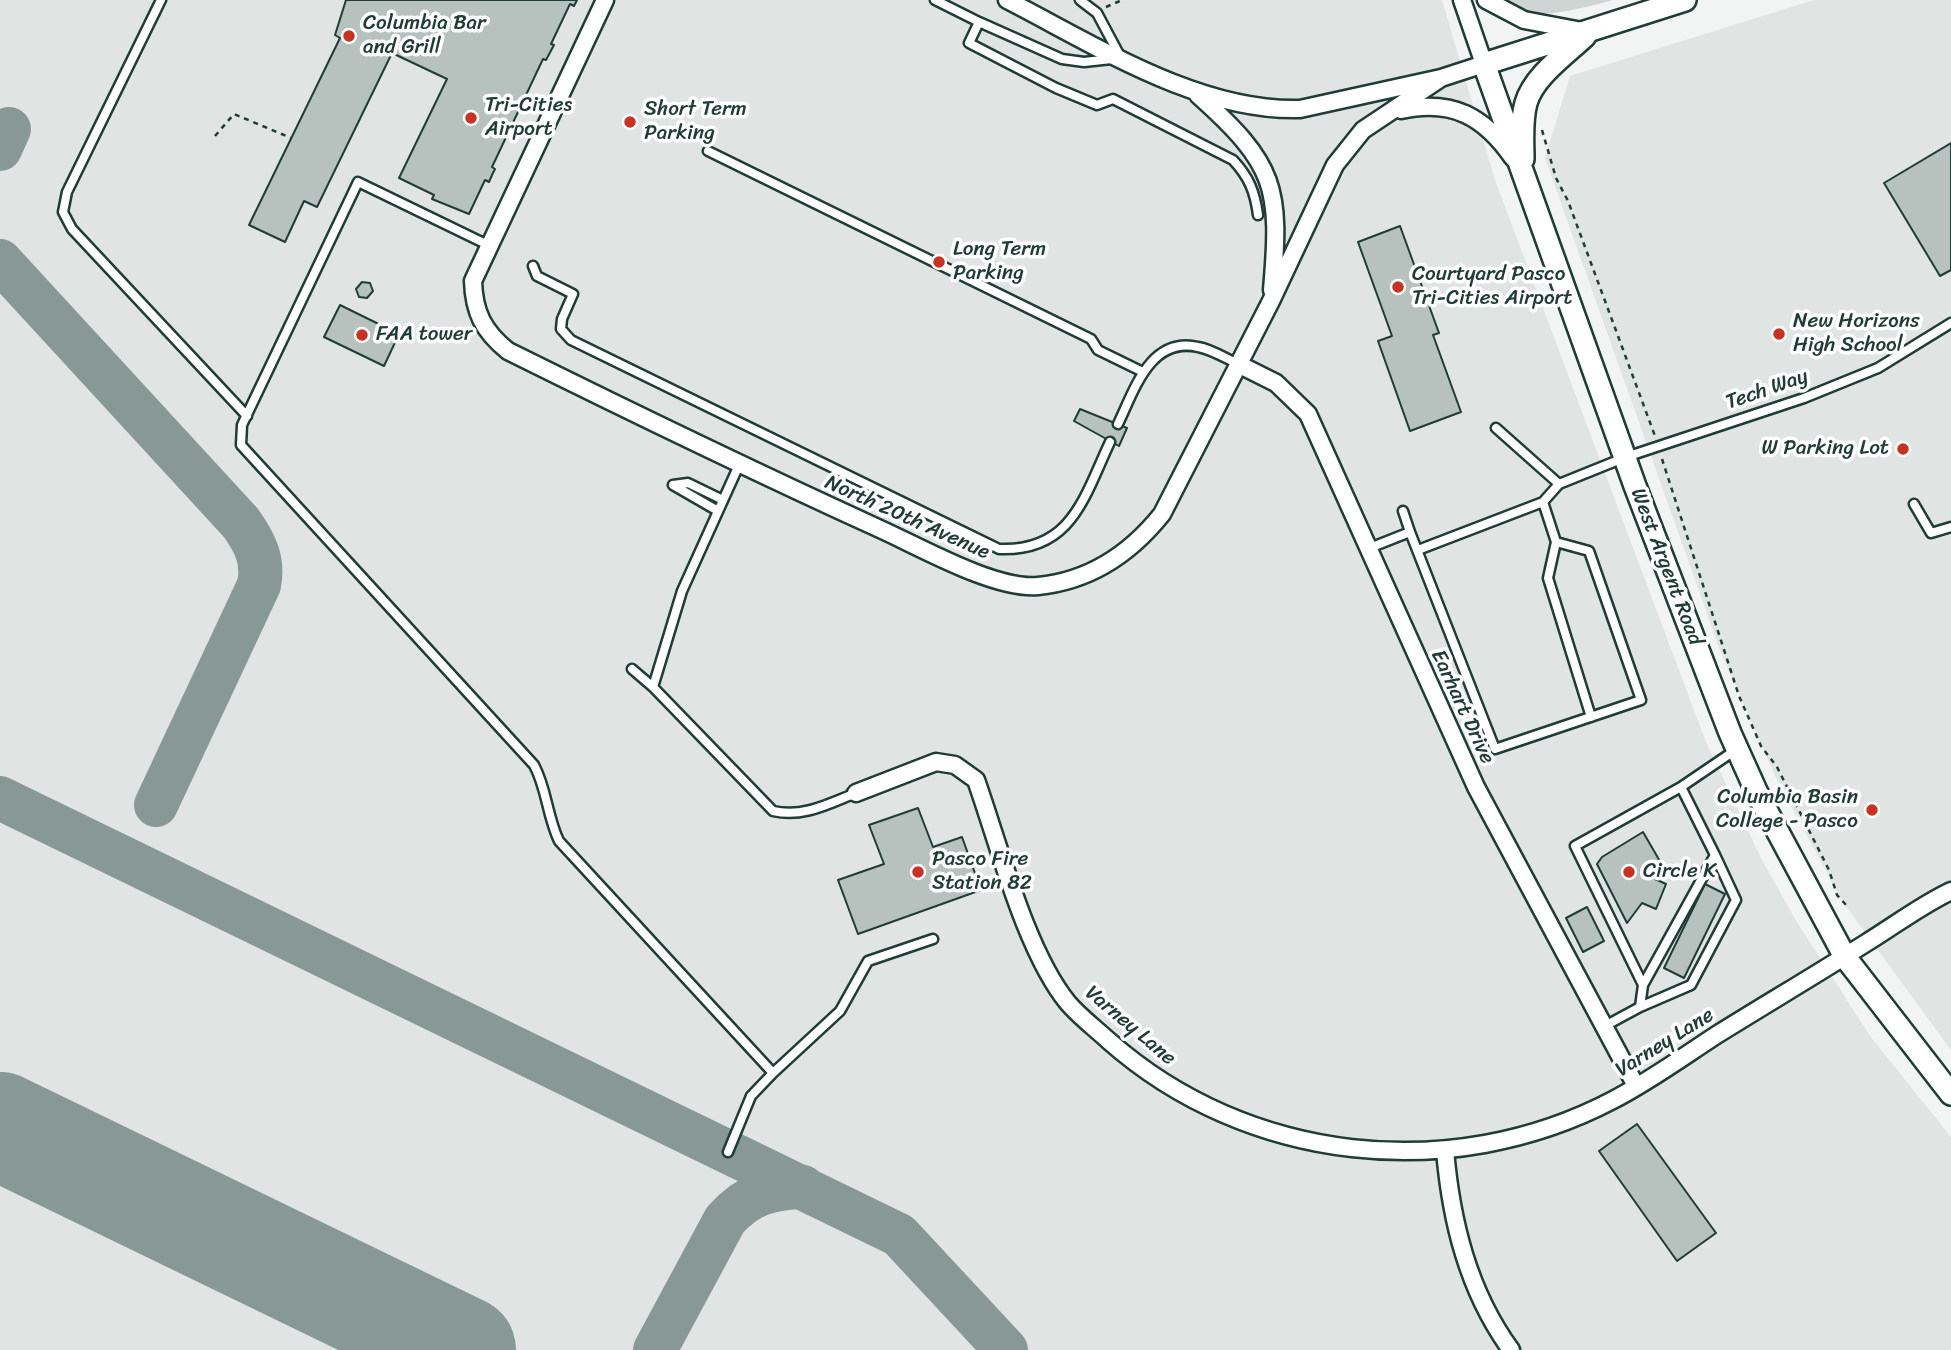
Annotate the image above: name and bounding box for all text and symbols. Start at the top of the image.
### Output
place label: Columbia Bar and Grill [363,11,486,61]
marker: Columbia Bar and Grill [341,28,357,44]
place label: Tri-Cities Airport [485,93,572,143]
place label: Short Term Parking [644,97,747,147]
marker: Tri-Cities Airport [463,110,479,126]
marker: Short Term Parking [622,114,638,130]
place label: Long Term Parking [953,237,1046,287]
marker: Long Term Parking [931,254,947,270]
place label: Courtyard Pasco Tri-Cities Airport [1412,262,1572,312]
marker: Courtyard Pasco Tri-Cities Airport [1390,279,1406,295]
place label: New Horizons High School [1793,309,1920,359]
place label: FAA tower [376,322,472,348]
marker: New Horizons High School [1771,326,1787,342]
marker: FAA tower [354,327,370,343]
street label: Tech Way [1723,364,1811,416]
place label: W Parking Lot [1761,436,1889,462]
marker: W Parking Lot [1895,441,1911,457]
street label: North 20th Avenue [821,470,993,566]
street label: West Argent Road [1624,485,1708,649]
street label: Earhart Drive [1425,646,1499,768]
place label: Columbia Basin College - Pasco [1716,785,1858,835]
marker: Columbia Basin College - Pasco [1864,802,1880,818]
place label: Pasco Fire Station 82 [932,847,1032,897]
place label: Circle K [1643,859,1716,885]
marker: Pasco Fire Station 82 [910,864,926,880]
marker: Circle K [1621,864,1637,880]
street label: Varney Lane [1079,981,1181,1071]
street label: Varney Lane [1611,1003,1719,1083]

